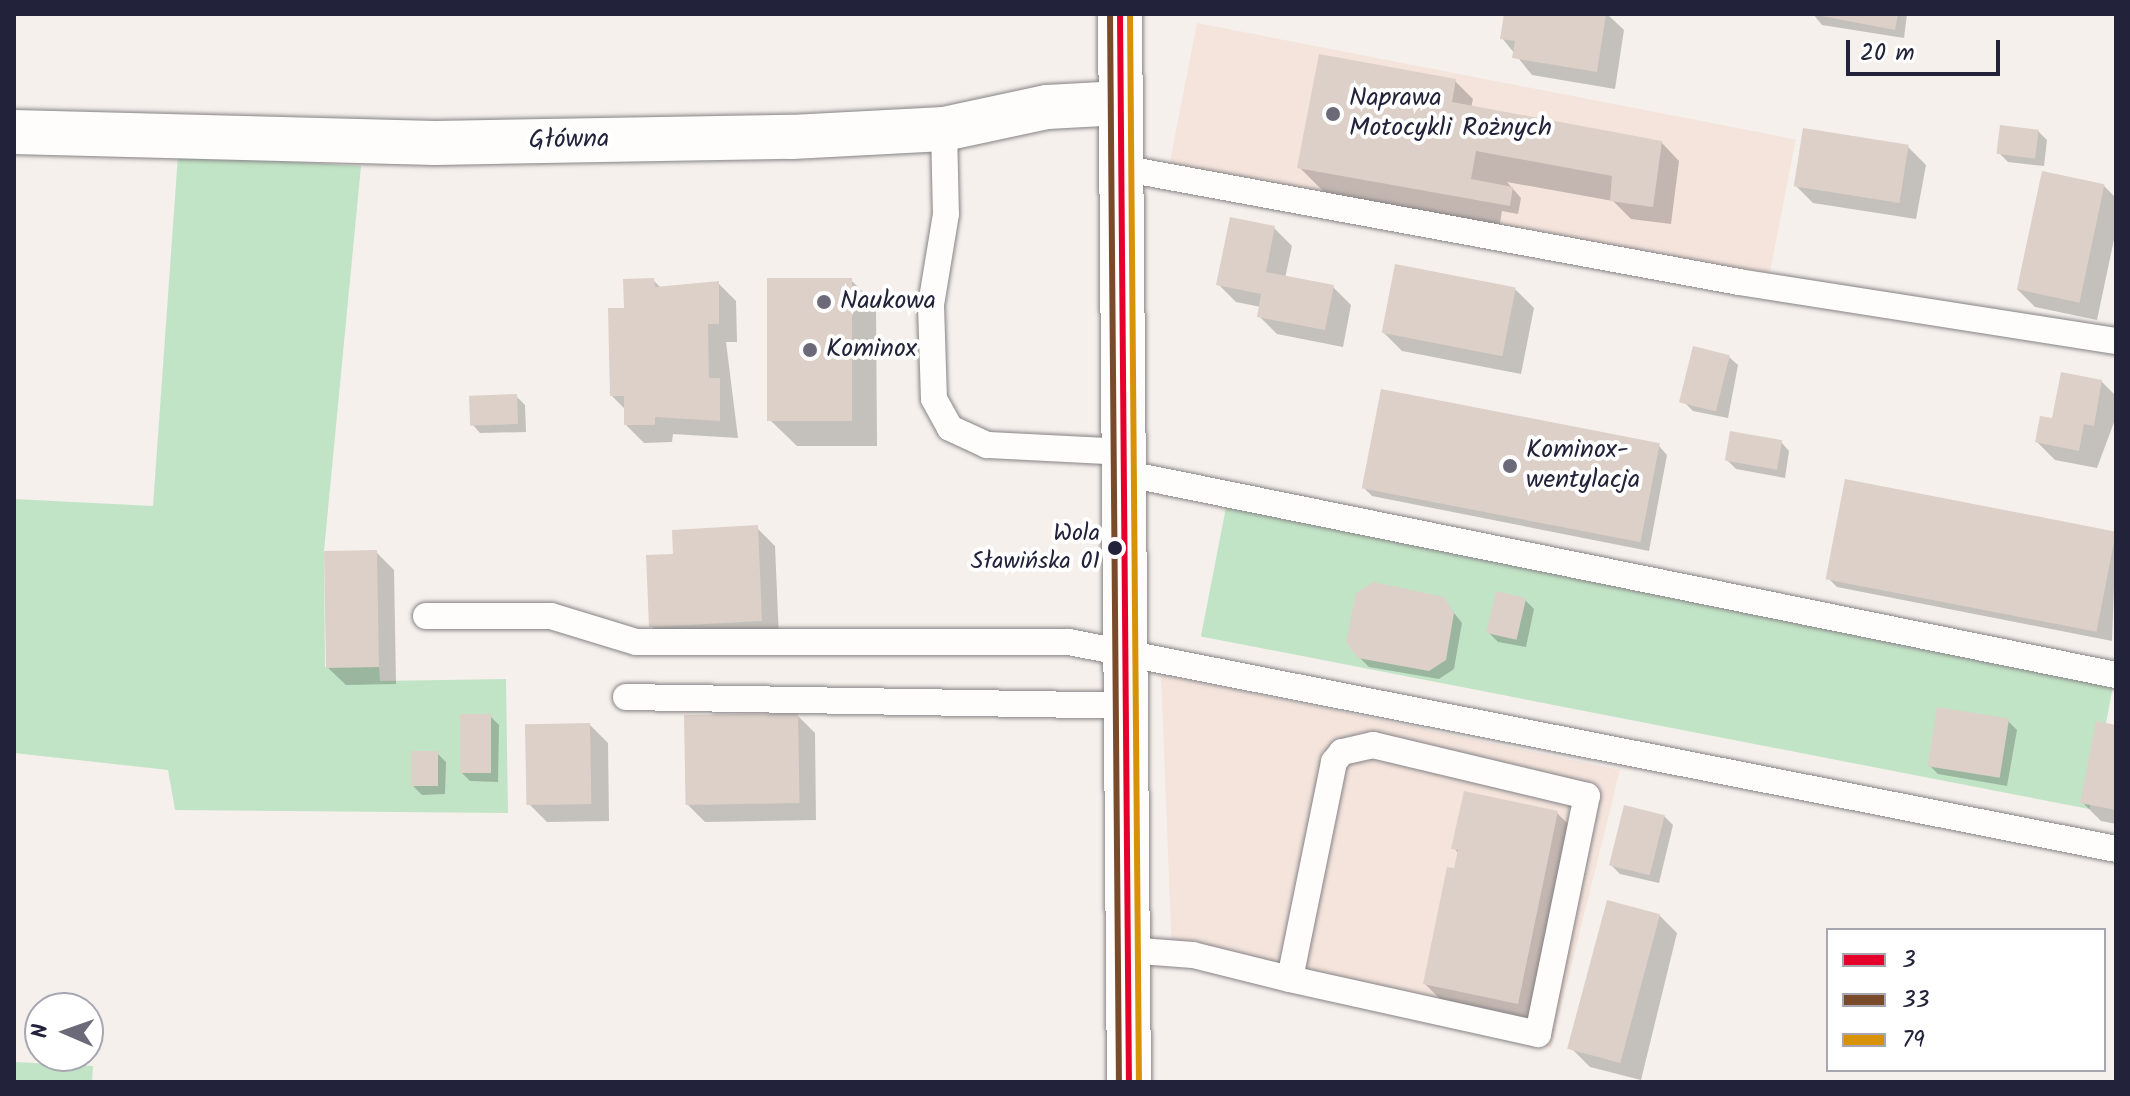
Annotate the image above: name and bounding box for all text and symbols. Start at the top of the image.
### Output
scale bar [1850,24,2004,74]
text: 20 m [1860,34,1915,73]
place label: Naprawa Motocykli Rożnych [1349,83,1552,144]
marker: Naprawa Motocykli Rożnych [1324,105,1342,123]
street label: Główna [528,125,610,157]
place label: Naukowa [840,286,936,318]
marker: Naukowa [815,293,833,311]
place label: Kominox [826,334,917,366]
marker: Kominox [801,341,819,359]
place label: Kominox- wentylacja [1526,435,1640,496]
marker: Kominox- wentylacja [1501,457,1519,475]
place label: Wola Sławińska 01 [971,520,1100,576]
marker: Wola Sławińska 01 [1107,540,1123,556]
legend [1826,928,2106,1072]
text: 3 [1902,941,1916,980]
text: 33 [1902,981,1929,1020]
north arrow [24,992,104,1072]
text: 79 [1902,1021,1925,1060]
text: N [24,1024,59,1039]

